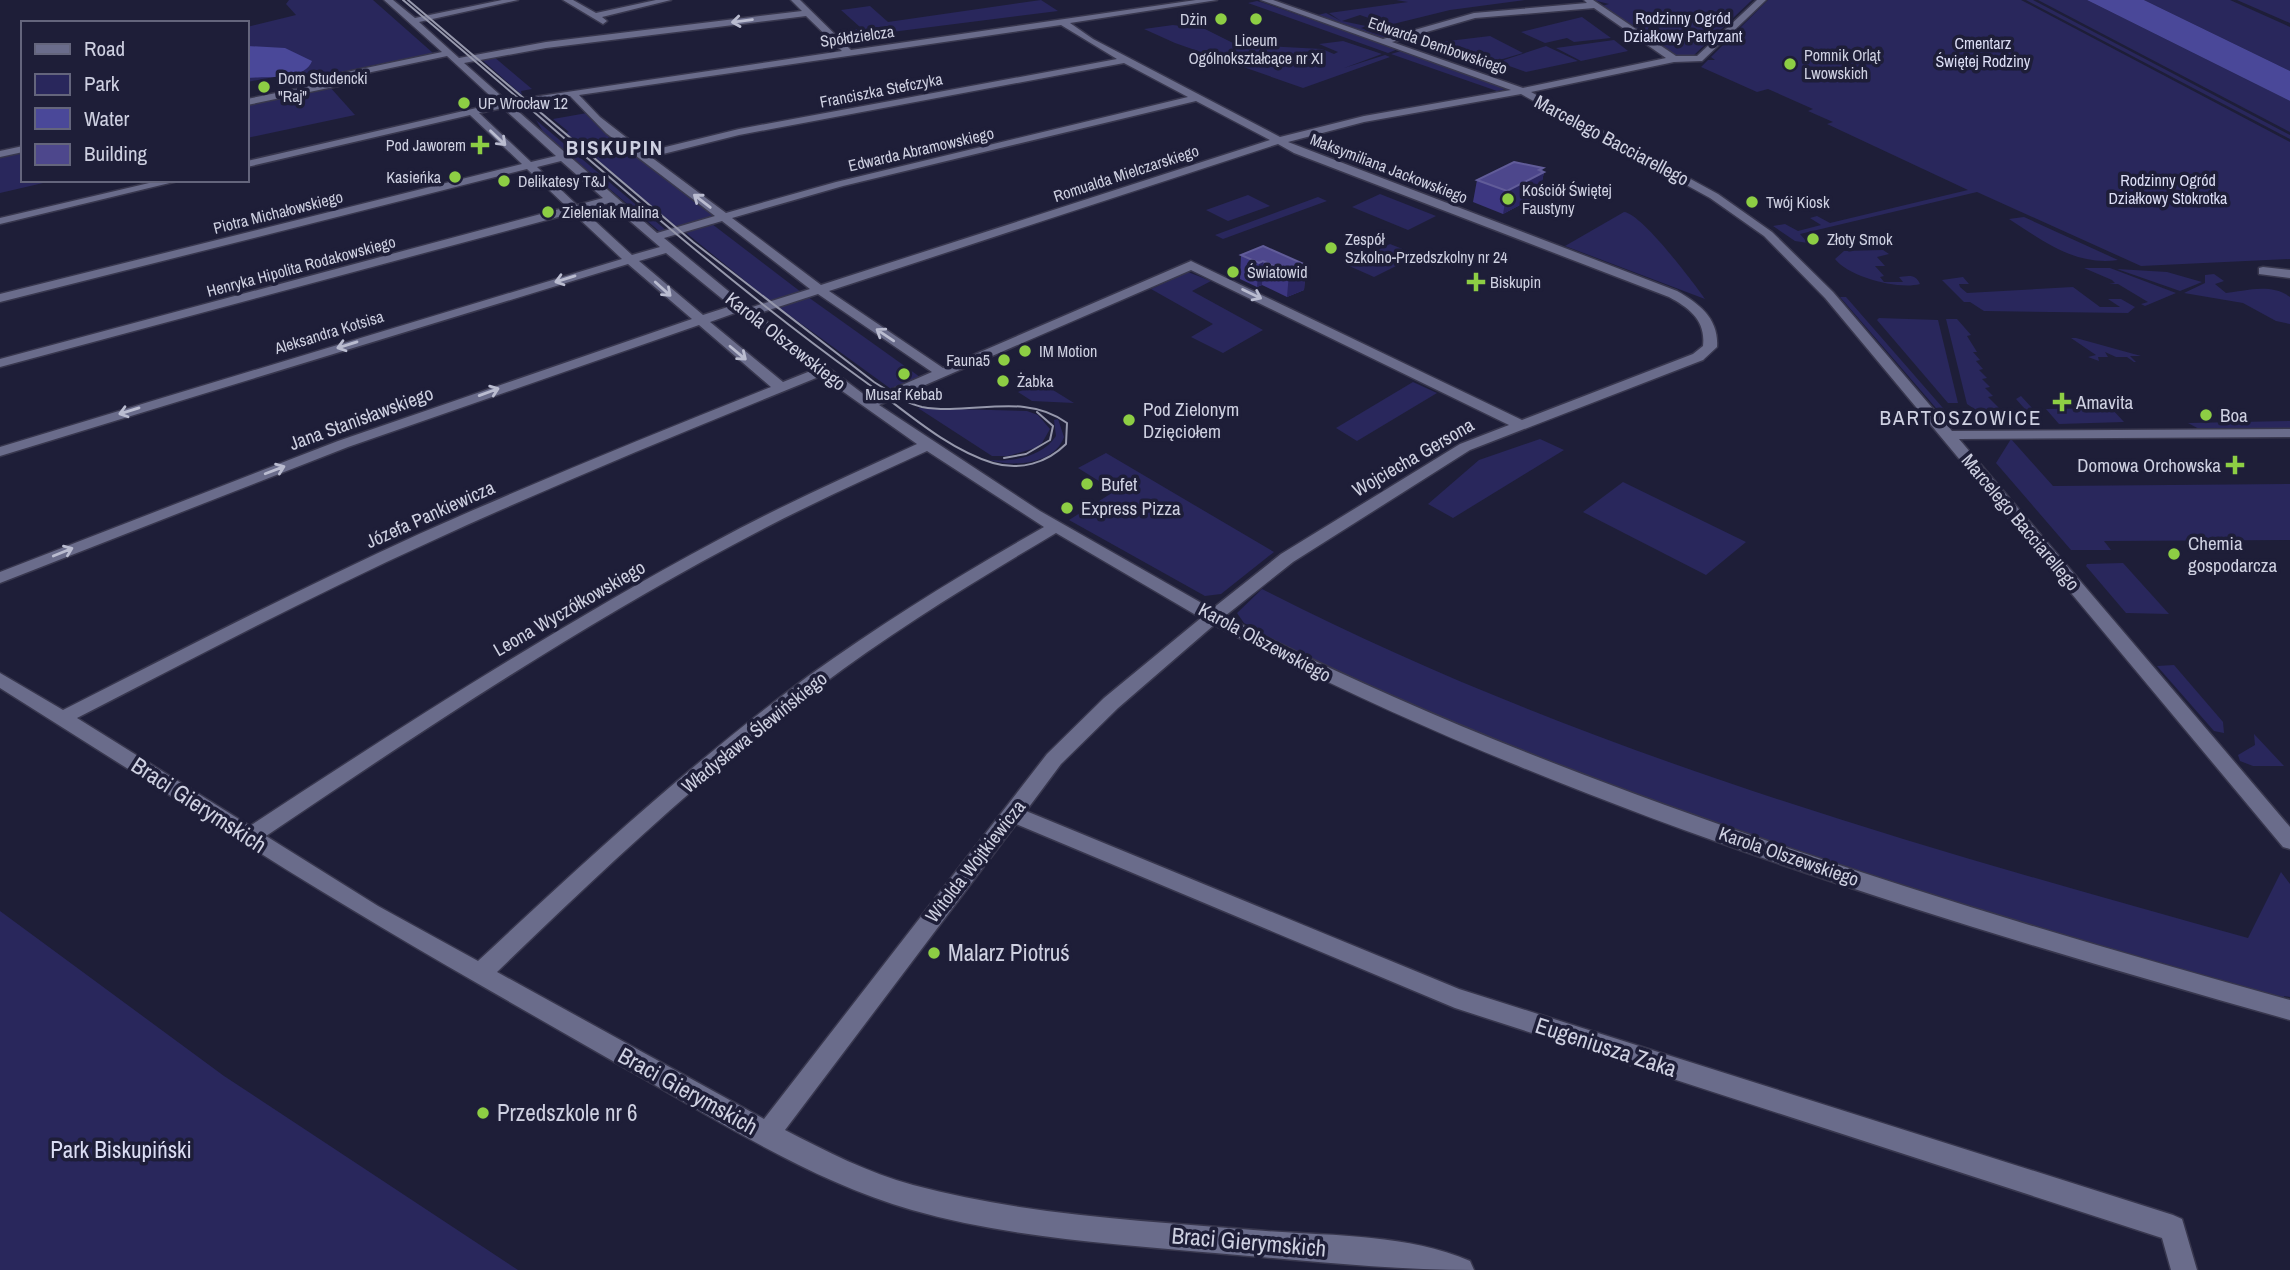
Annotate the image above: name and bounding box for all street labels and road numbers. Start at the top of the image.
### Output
street label: Edwarda Dembowskiego [1365,11,1511,79]
street label: Spółdzielcza [819,20,896,52]
street label: Franciszka Stefczyka [818,67,945,113]
street label: Marcelego Bacciarellego [1530,88,1694,192]
street label: Edwarda Abramowskiego [846,122,996,176]
street label: Maksymiliana Jackowskiego [1307,128,1471,208]
street label: Romualda Mielczarskiego [1050,139,1202,207]
street label: Piotra Michałowskiego [211,185,345,239]
street label: Henryka Hipolita Rodakowskiego [204,230,398,302]
street label: Karola Olszewskiego [720,286,852,396]
street label: Aleksandra Kotsisa [271,305,387,359]
street label: Jana Stanisławskiego [285,380,437,456]
street label: Wojciecha Gersona [1347,411,1479,502]
street label: Marcelego Bacciarellego [1956,448,2086,596]
street label: Józefa Pankiewicza [361,474,499,554]
street label: Leona Wyczółkowskiego [488,554,650,662]
street label: Karola Olszewskiego [1194,596,1336,688]
street label: Władysława Ślewińskiego [676,665,832,799]
street label: Braci Gierymskich [126,749,273,860]
street label: Witolda Wojtkiewicza [919,794,1031,928]
street label: Karola Olszewskiego [1716,820,1862,892]
street label: Eugeniusza Zaka [1532,1009,1681,1084]
street label: Braci Gierymskich [613,1039,764,1142]
street label: Braci Gierymskich [1170,1219,1328,1264]

